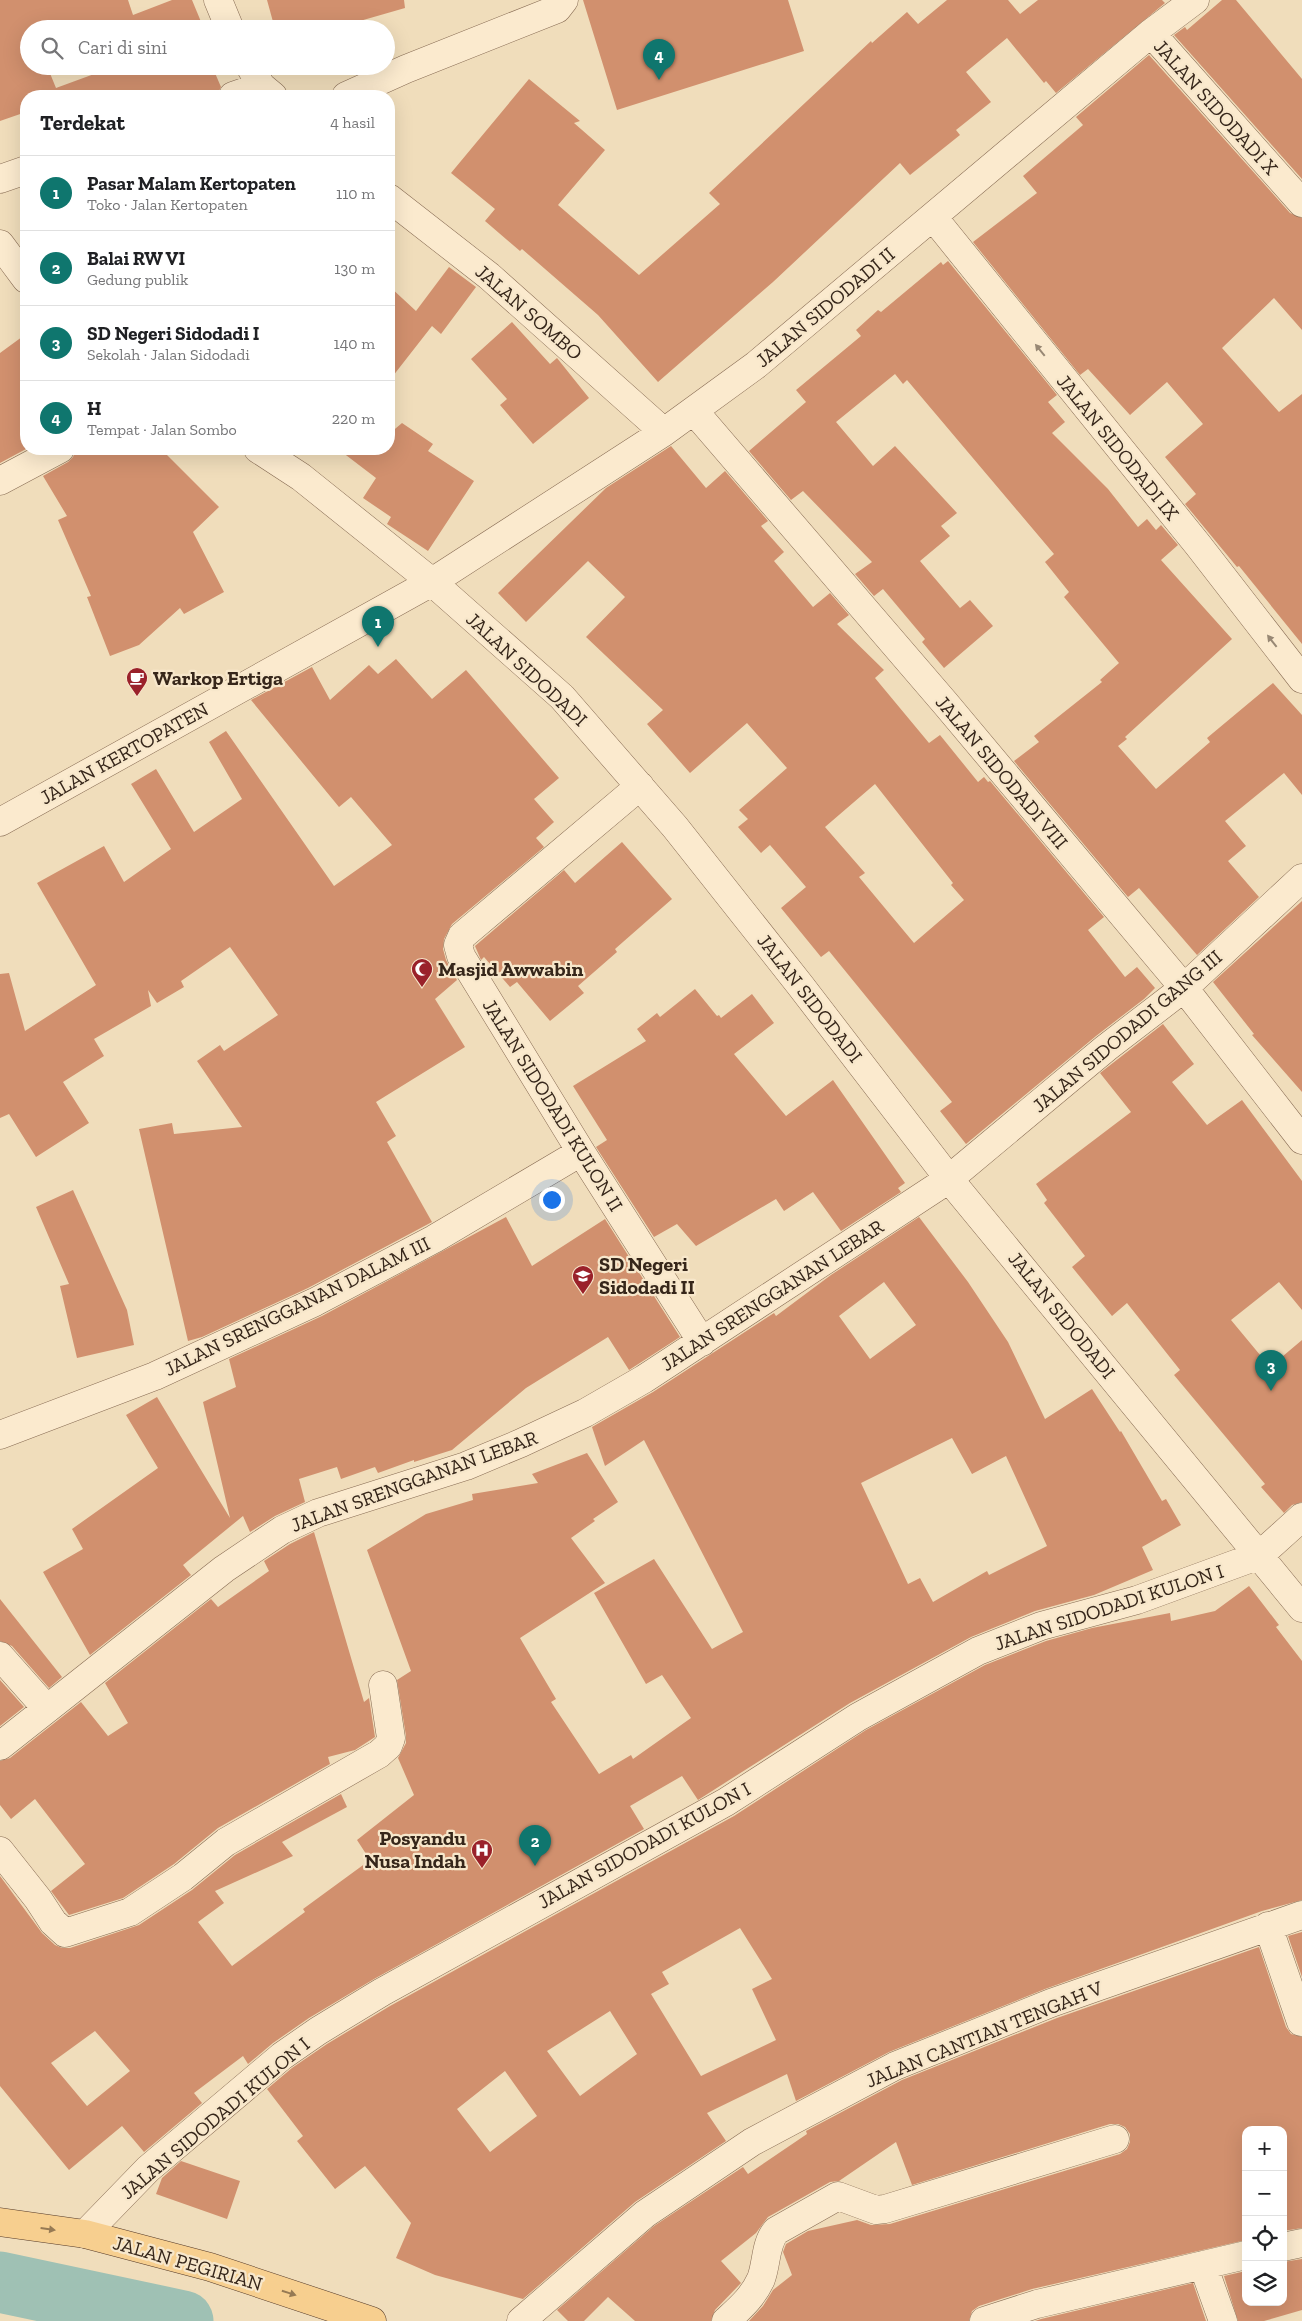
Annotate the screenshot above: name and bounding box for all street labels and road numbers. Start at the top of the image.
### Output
street label: JALAN SIDODADI X [1149,34,1283,180]
street label: JALAN SIDODADI II [751,242,899,372]
street label: JALAN SOMBO [471,259,587,365]
street label: JALAN SIDODADI IX [1052,369,1184,525]
street label: JALAN SIDODADI [461,607,593,731]
street label: JALAN SIDODADI VIII [931,690,1073,854]
street label: JALAN KERTOPATEN [35,697,213,809]
street label: JALAN SIDODADI [752,929,868,1067]
street label: JALAN SIDODADI GANG III [1027,945,1227,1117]
street label: JALAN SIDODADI KULON II [478,994,628,1216]
street label: JALAN SRENGGANAN LEBAR [656,1214,888,1376]
street label: JALAN SRENGGANAN DALAM III [160,1231,434,1381]
street label: JALAN SIDODADI [1003,1247,1121,1383]
street label: JALAN SRENGGANAN LEBAR [287,1425,541,1537]
street label: JALAN SIDODADI KULON I [991,1559,1227,1655]
street label: JALAN SIDODADI KULON I [533,1776,755,1914]
street label: JALAN CANTIAN TENGAH V [862,1975,1106,2093]
street label: JALAN SIDODADI KULON I [116,2032,314,2204]
street label: JALAN PEGIRIAN [110,2230,266,2296]

